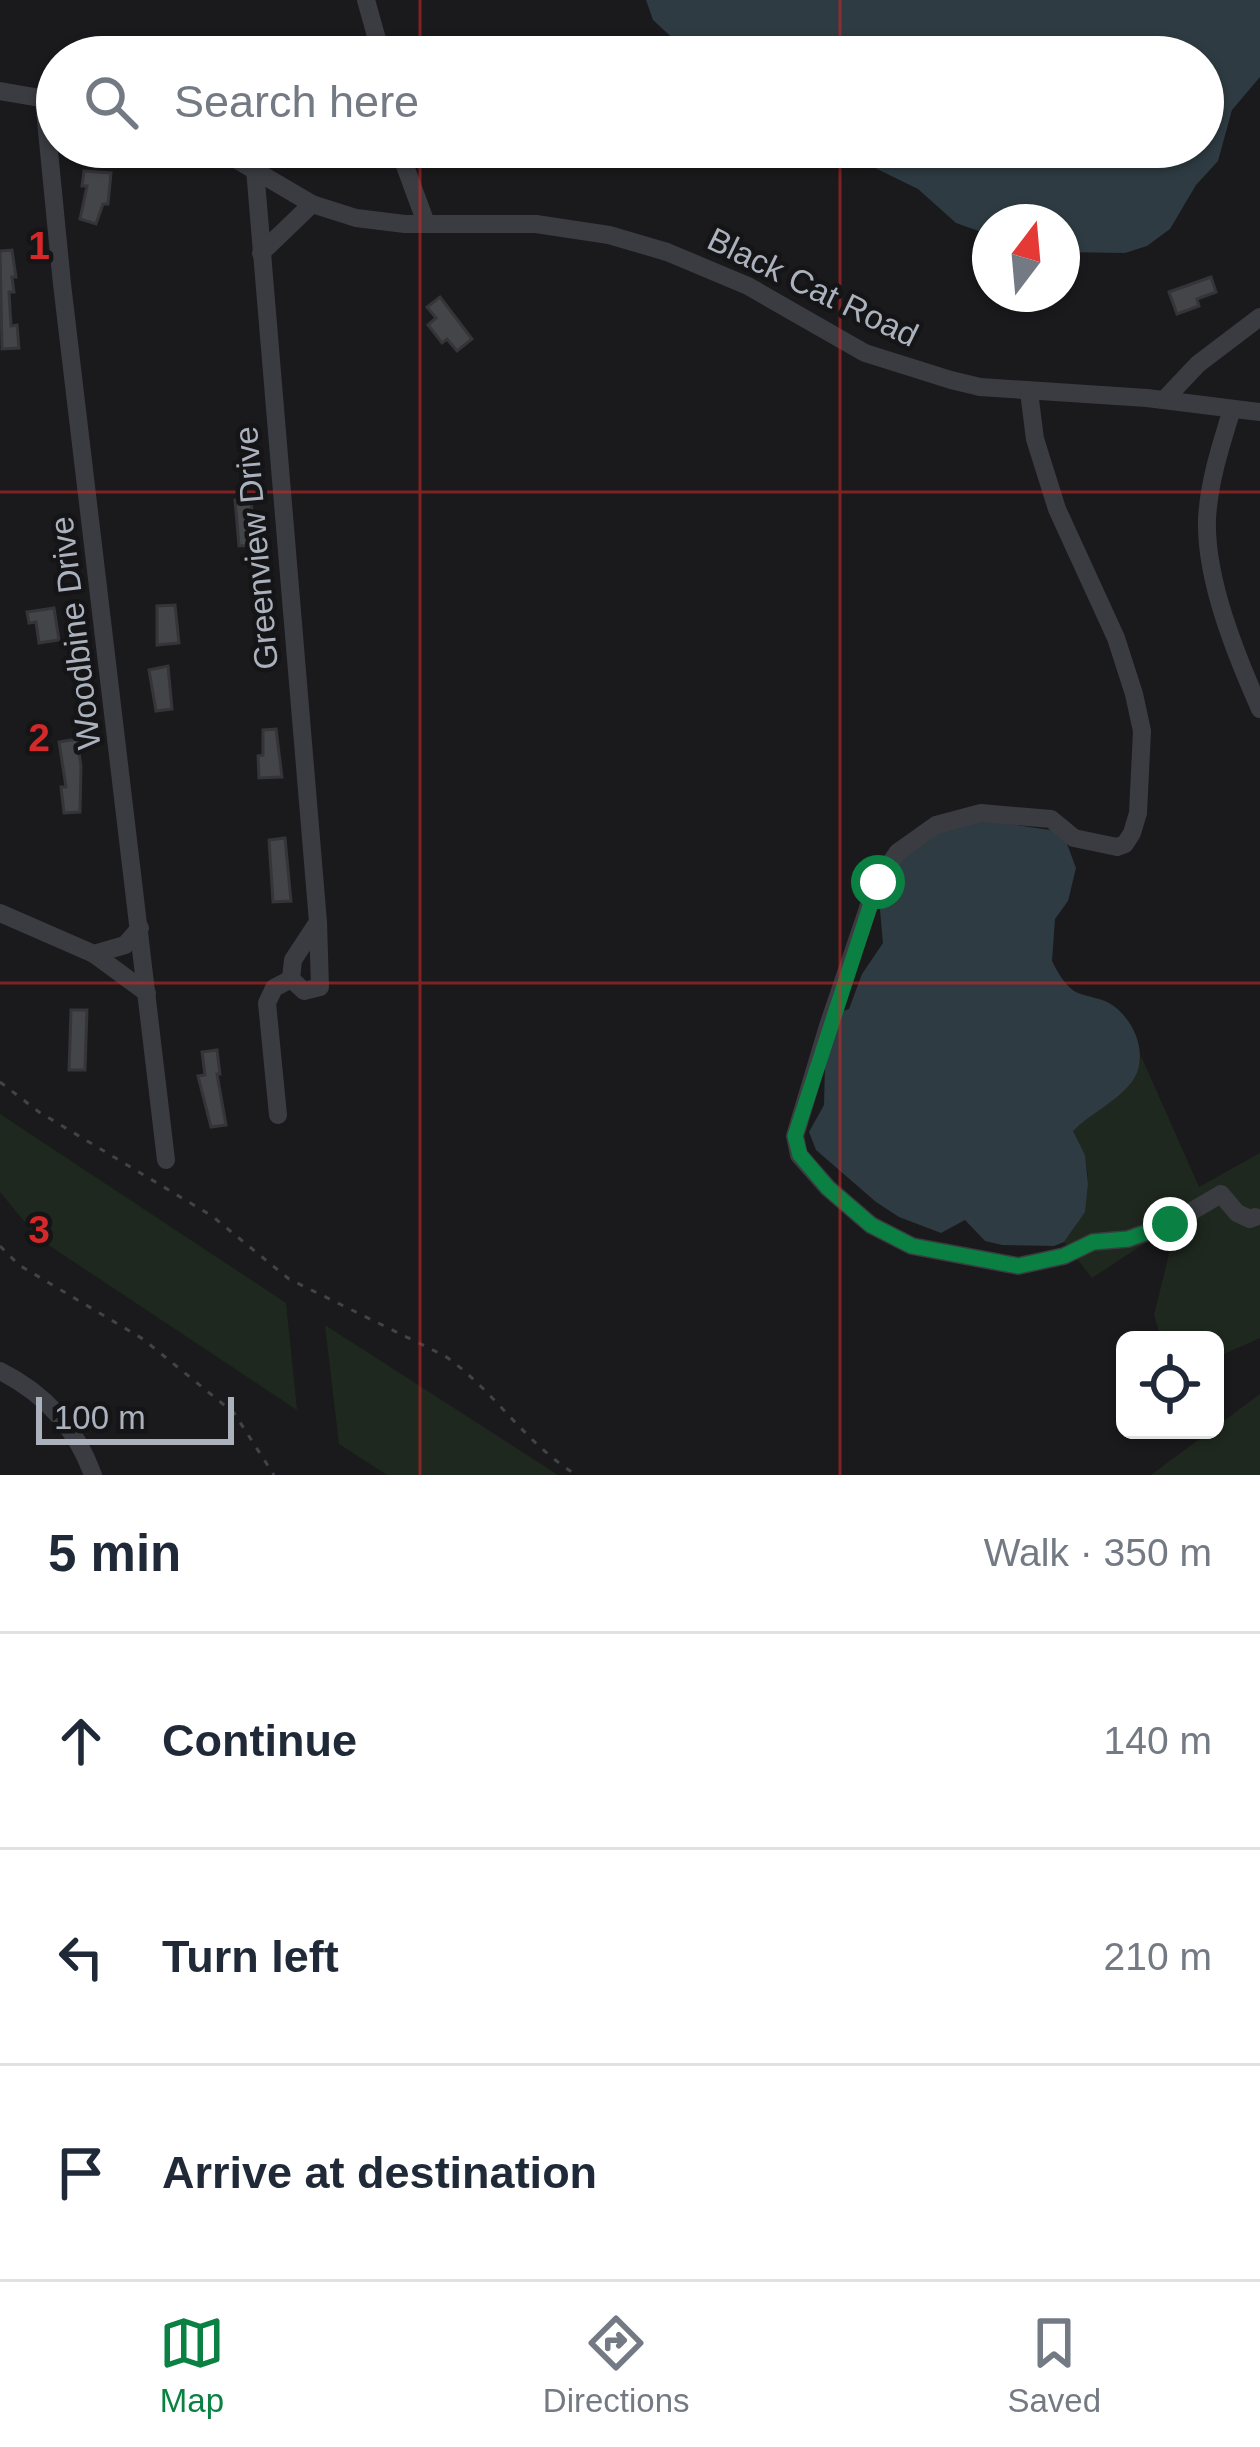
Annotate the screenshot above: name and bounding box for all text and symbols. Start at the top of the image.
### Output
search box [36,36,1224,168]
icon: search [78,69,144,135]
text: Search here [174,76,419,127]
north arrow [972,204,1080,312]
street label: Black Cat Road [702,220,924,354]
text: 1 [28,224,50,267]
street label: Greenview Drive [227,425,285,671]
street label: Woodbine Drive [42,515,108,751]
text: 2 [28,716,50,759]
route start [851,855,905,909]
route end [1143,1197,1197,1251]
text: 3 [28,1208,50,1251]
map controls [1116,1331,1224,1439]
button: locate [1116,1331,1224,1439]
scale bar [36,1391,234,1444]
text: 100 m [54,1399,146,1436]
text: 5 min [48,1525,181,1582]
text: Walk · 350 m [984,1531,1212,1574]
icon: ahead [48,1708,114,1774]
text: Continue [162,1715,357,1766]
text: 140 m [1104,1719,1212,1762]
icon: left [48,1924,114,1990]
text: Turn left [162,1931,339,1982]
text: 210 m [1104,1935,1212,1978]
icon: arrive [48,2140,114,2206]
text: Arrive at destination [162,2147,597,2198]
tab: Map [159,2310,225,2420]
tab: Directions [543,2310,690,2420]
tab: Saved [1007,2310,1101,2420]

